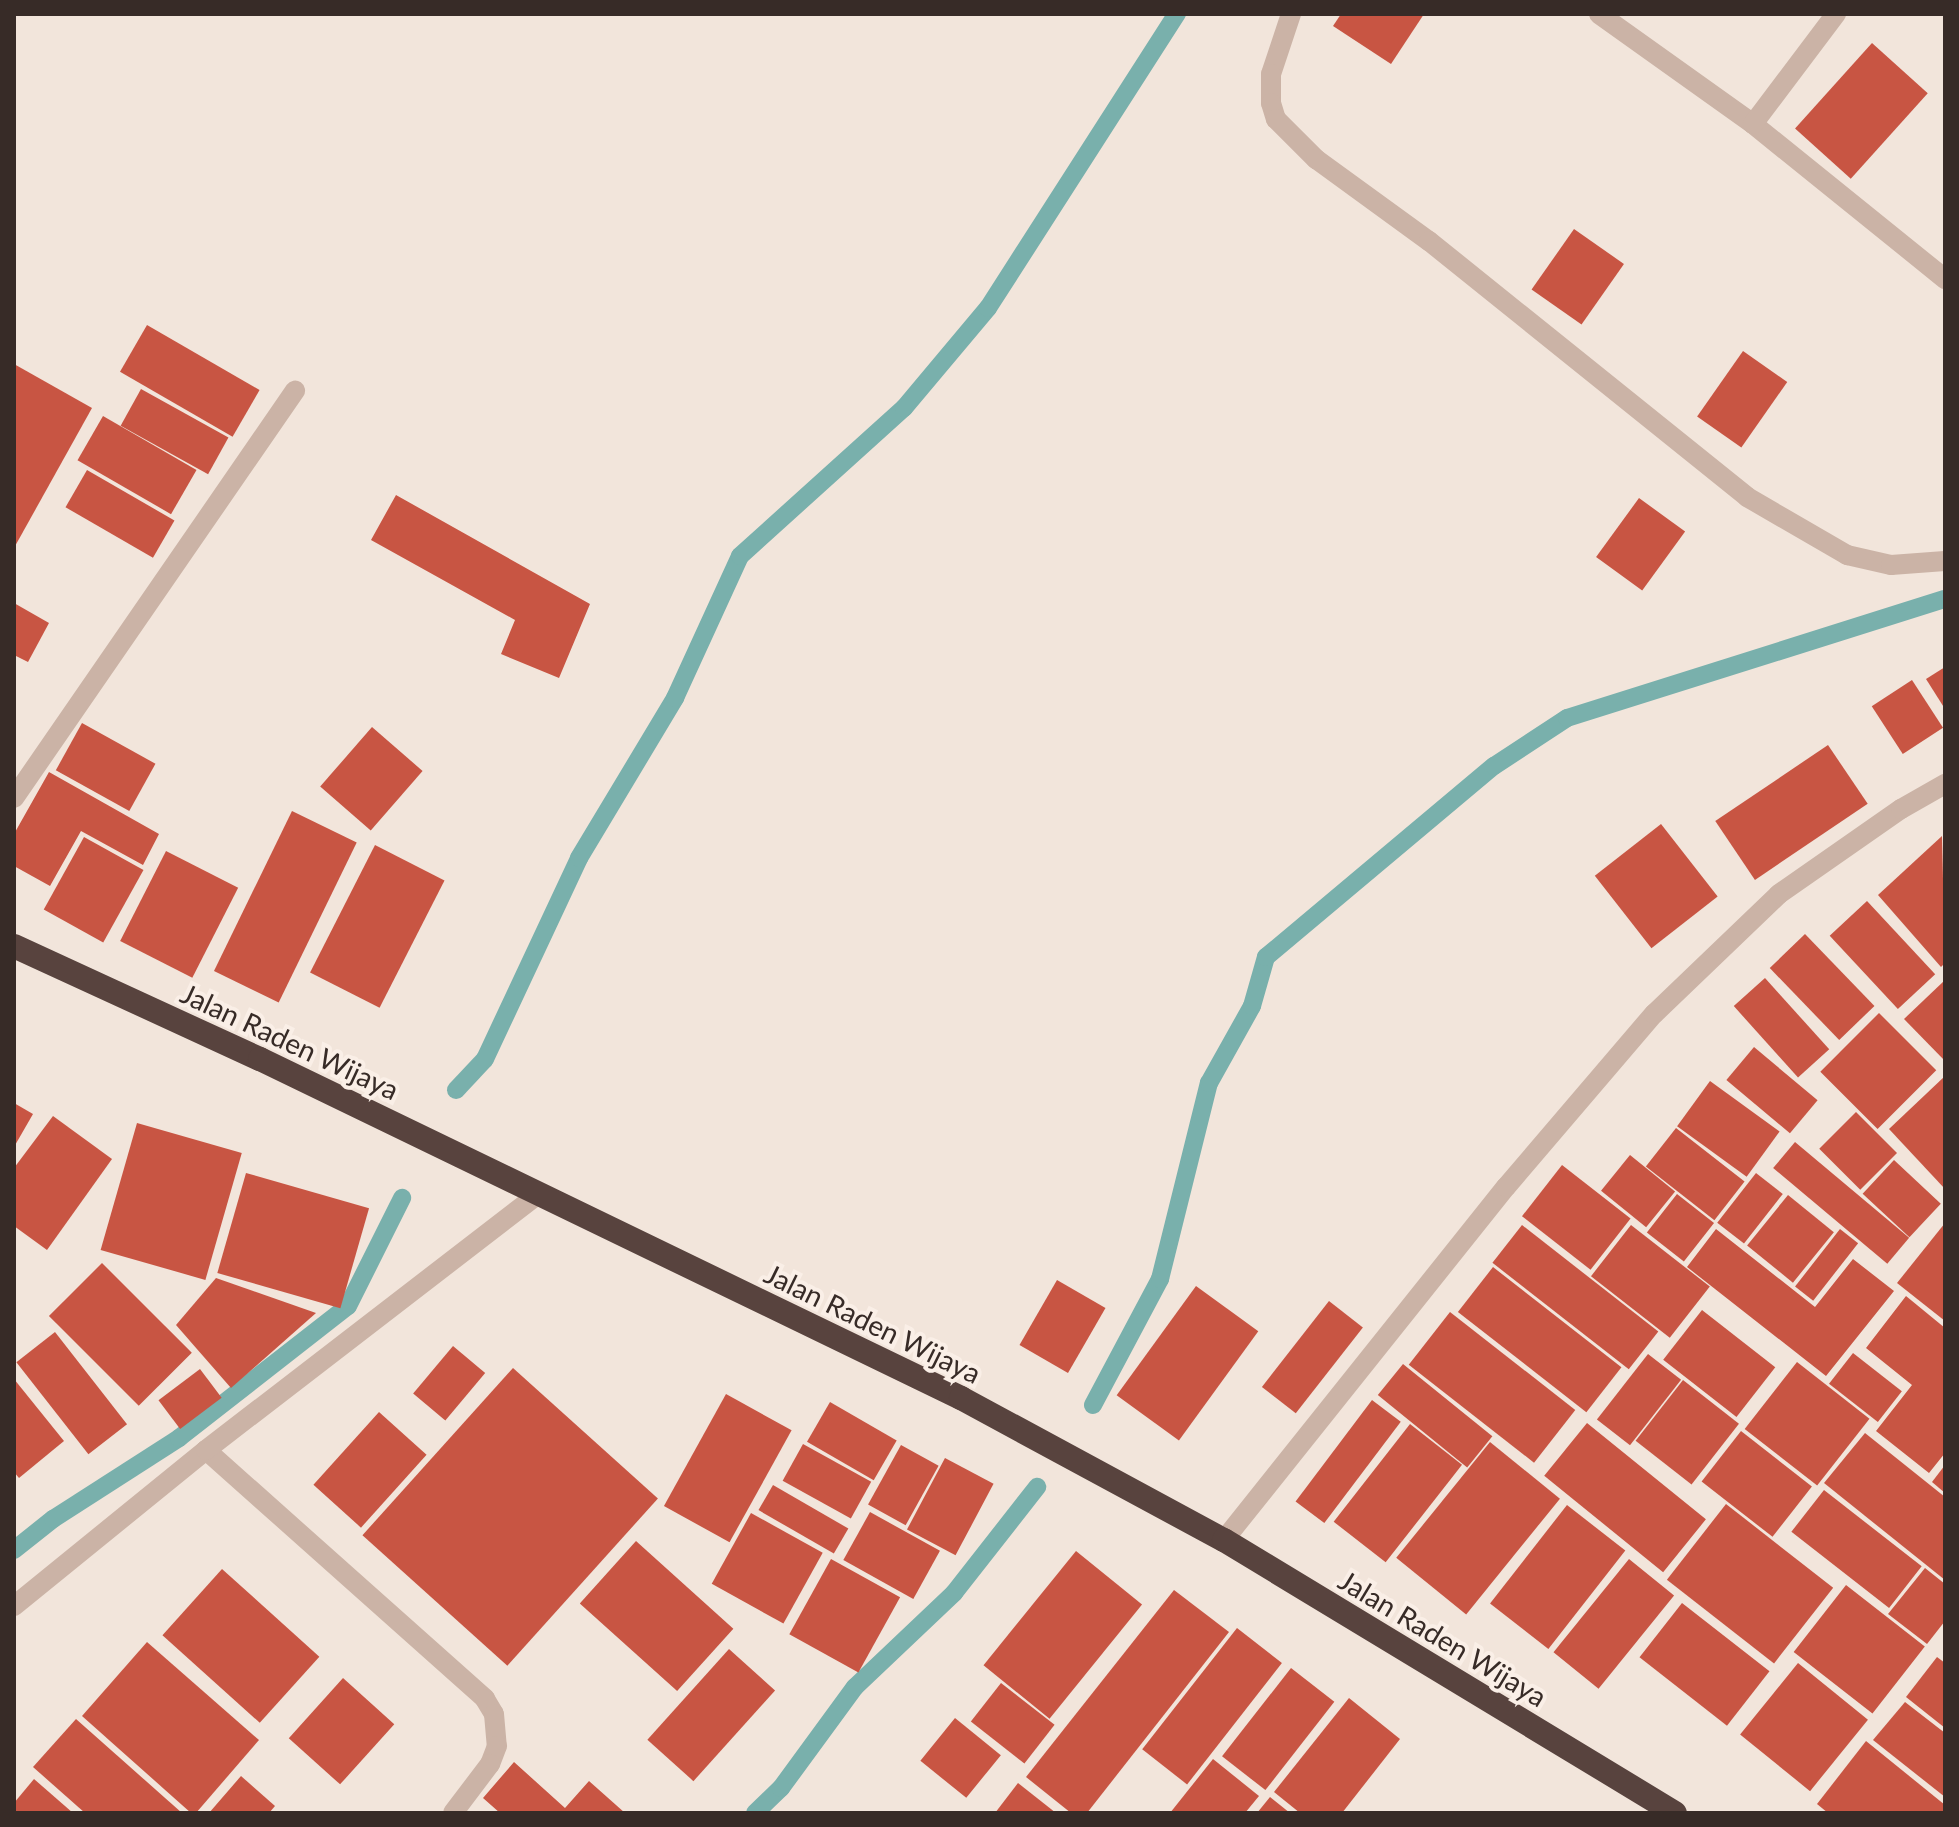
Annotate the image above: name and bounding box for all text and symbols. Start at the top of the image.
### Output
street label: Jalan Raden Wijaya [176,976,404,1106]
street label: Jalan Raden Wijaya [759,1256,987,1390]
street label: Jalan Raden Wijaya [1333,1563,1553,1713]

